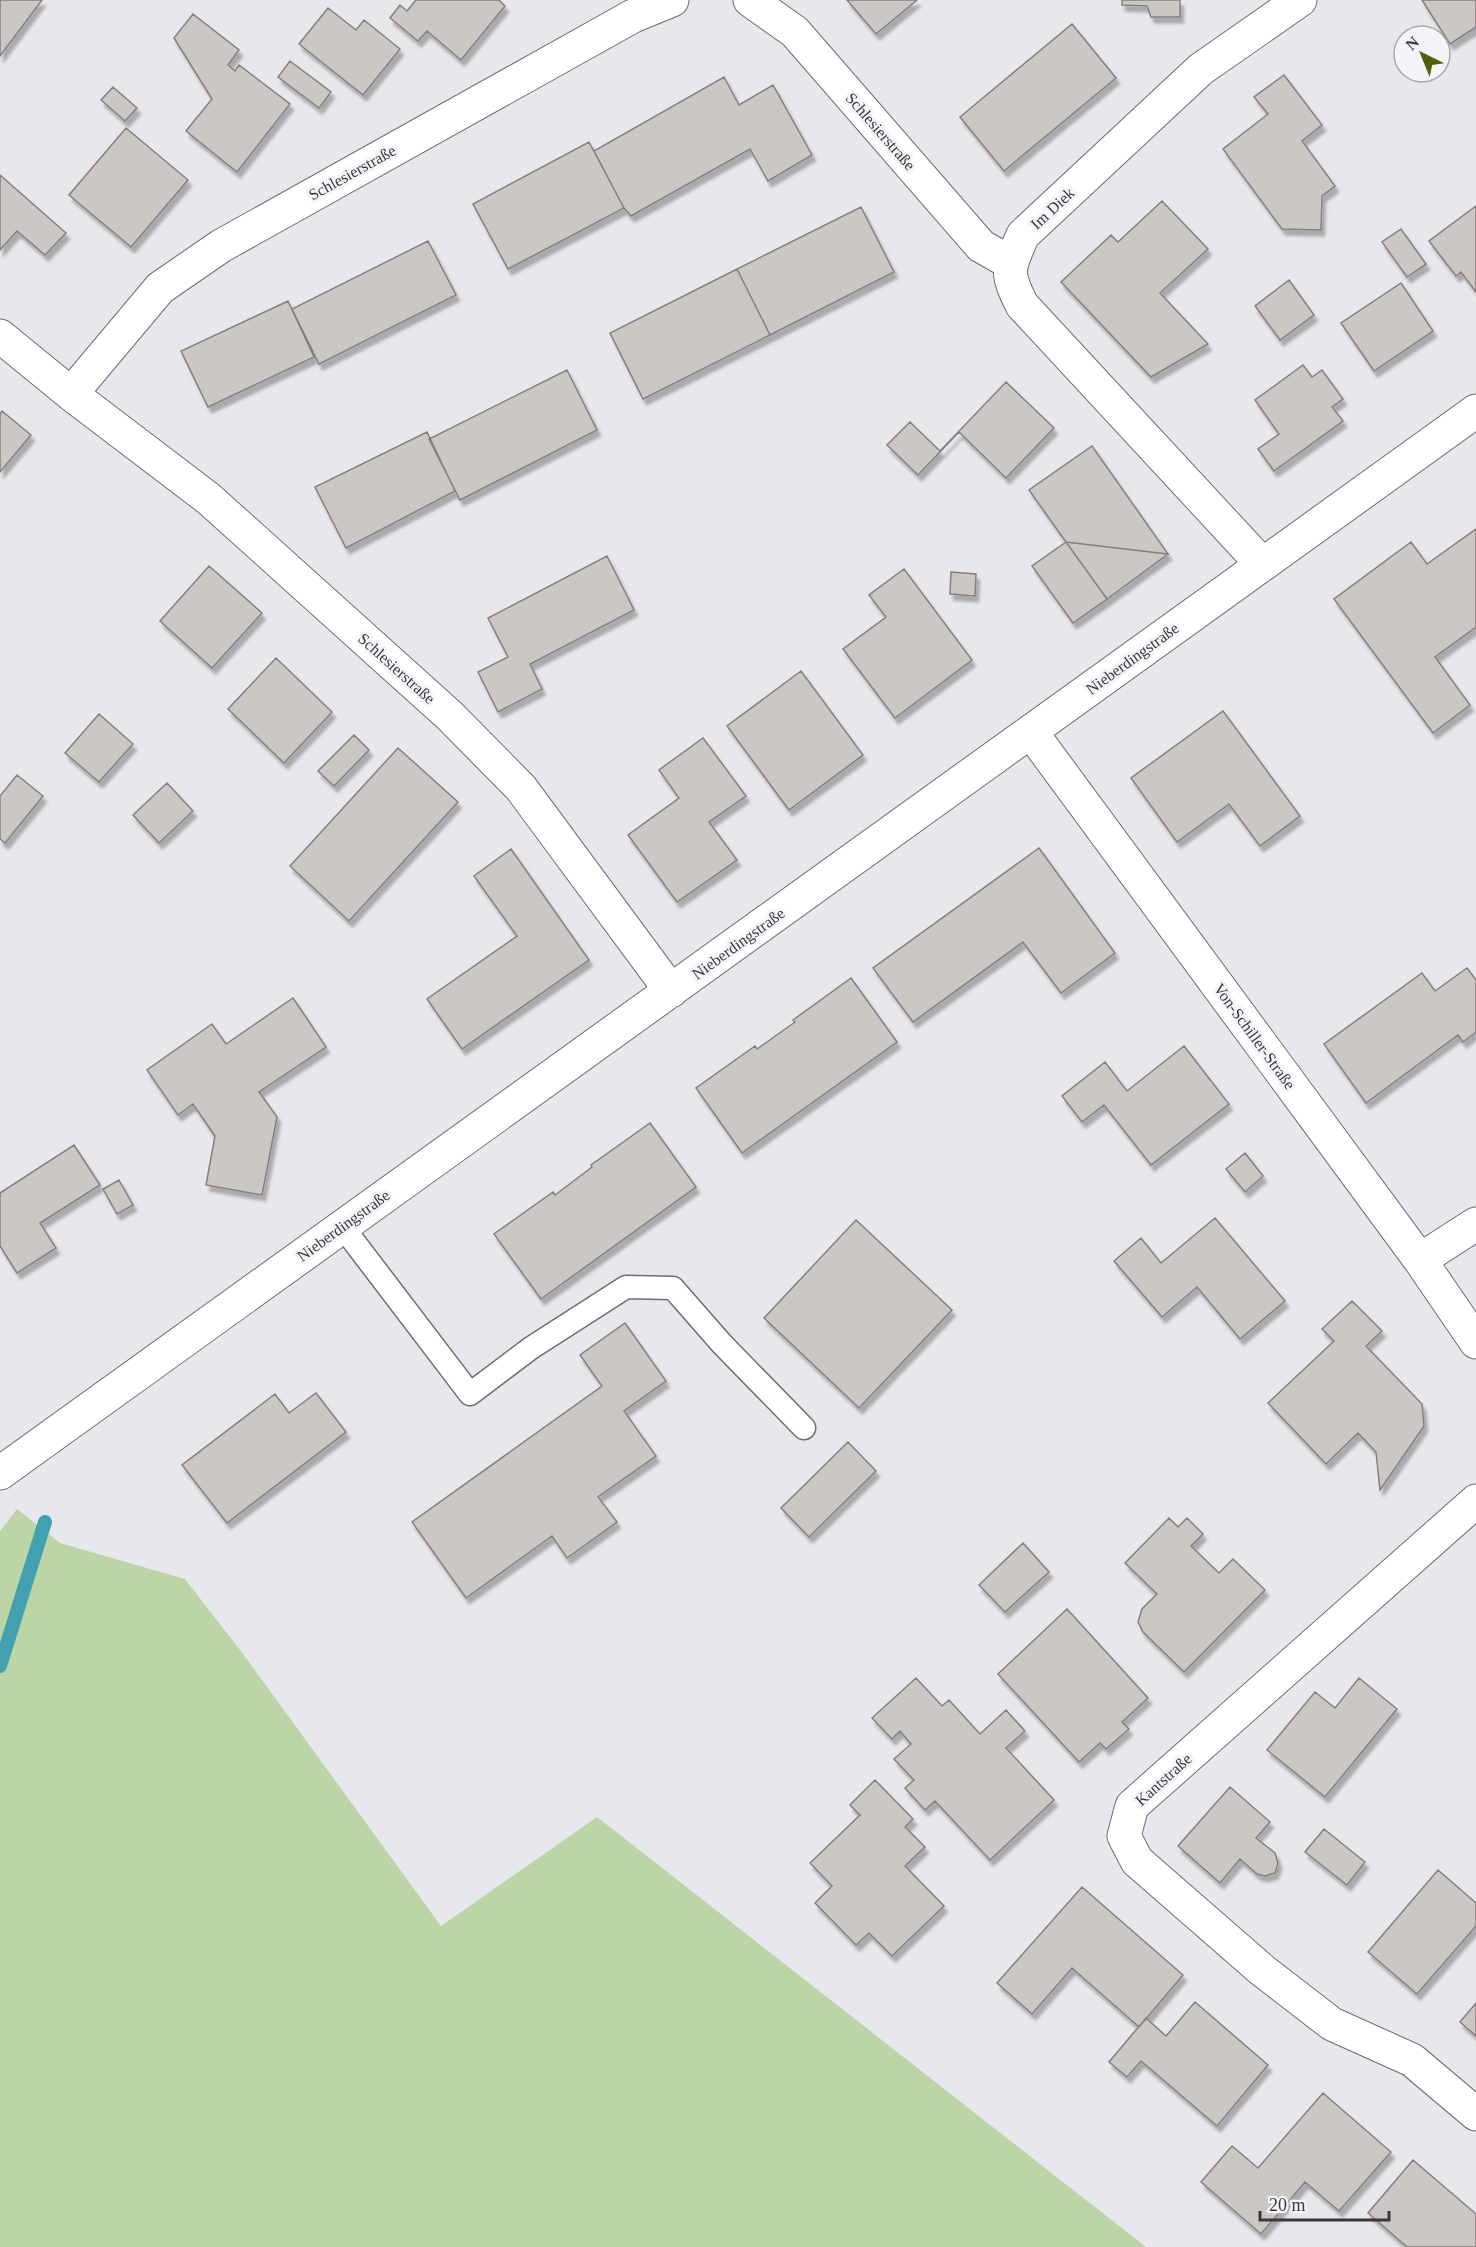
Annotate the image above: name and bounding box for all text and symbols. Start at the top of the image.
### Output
north arrow [1392,24,1452,84]
text: N [1402,33,1422,54]
street label: Schlesierstraße [842,89,919,173]
street label: Schlesierstraße [306,142,399,203]
street label: Im Diek [1027,184,1077,233]
street label: Nieberdingstraße [1083,619,1182,698]
street label: Schlesierstraße [355,630,438,707]
street label: Nieberdingstraße [689,904,788,983]
street label: Von-Schiller-Straße [1211,980,1299,1092]
street label: Nieberdingstraße [294,1186,393,1265]
street label: Kantstraße [1132,1750,1195,1809]
scale bar [1260,2184,1389,2222]
text: 20 m [1269,2195,1306,2215]

